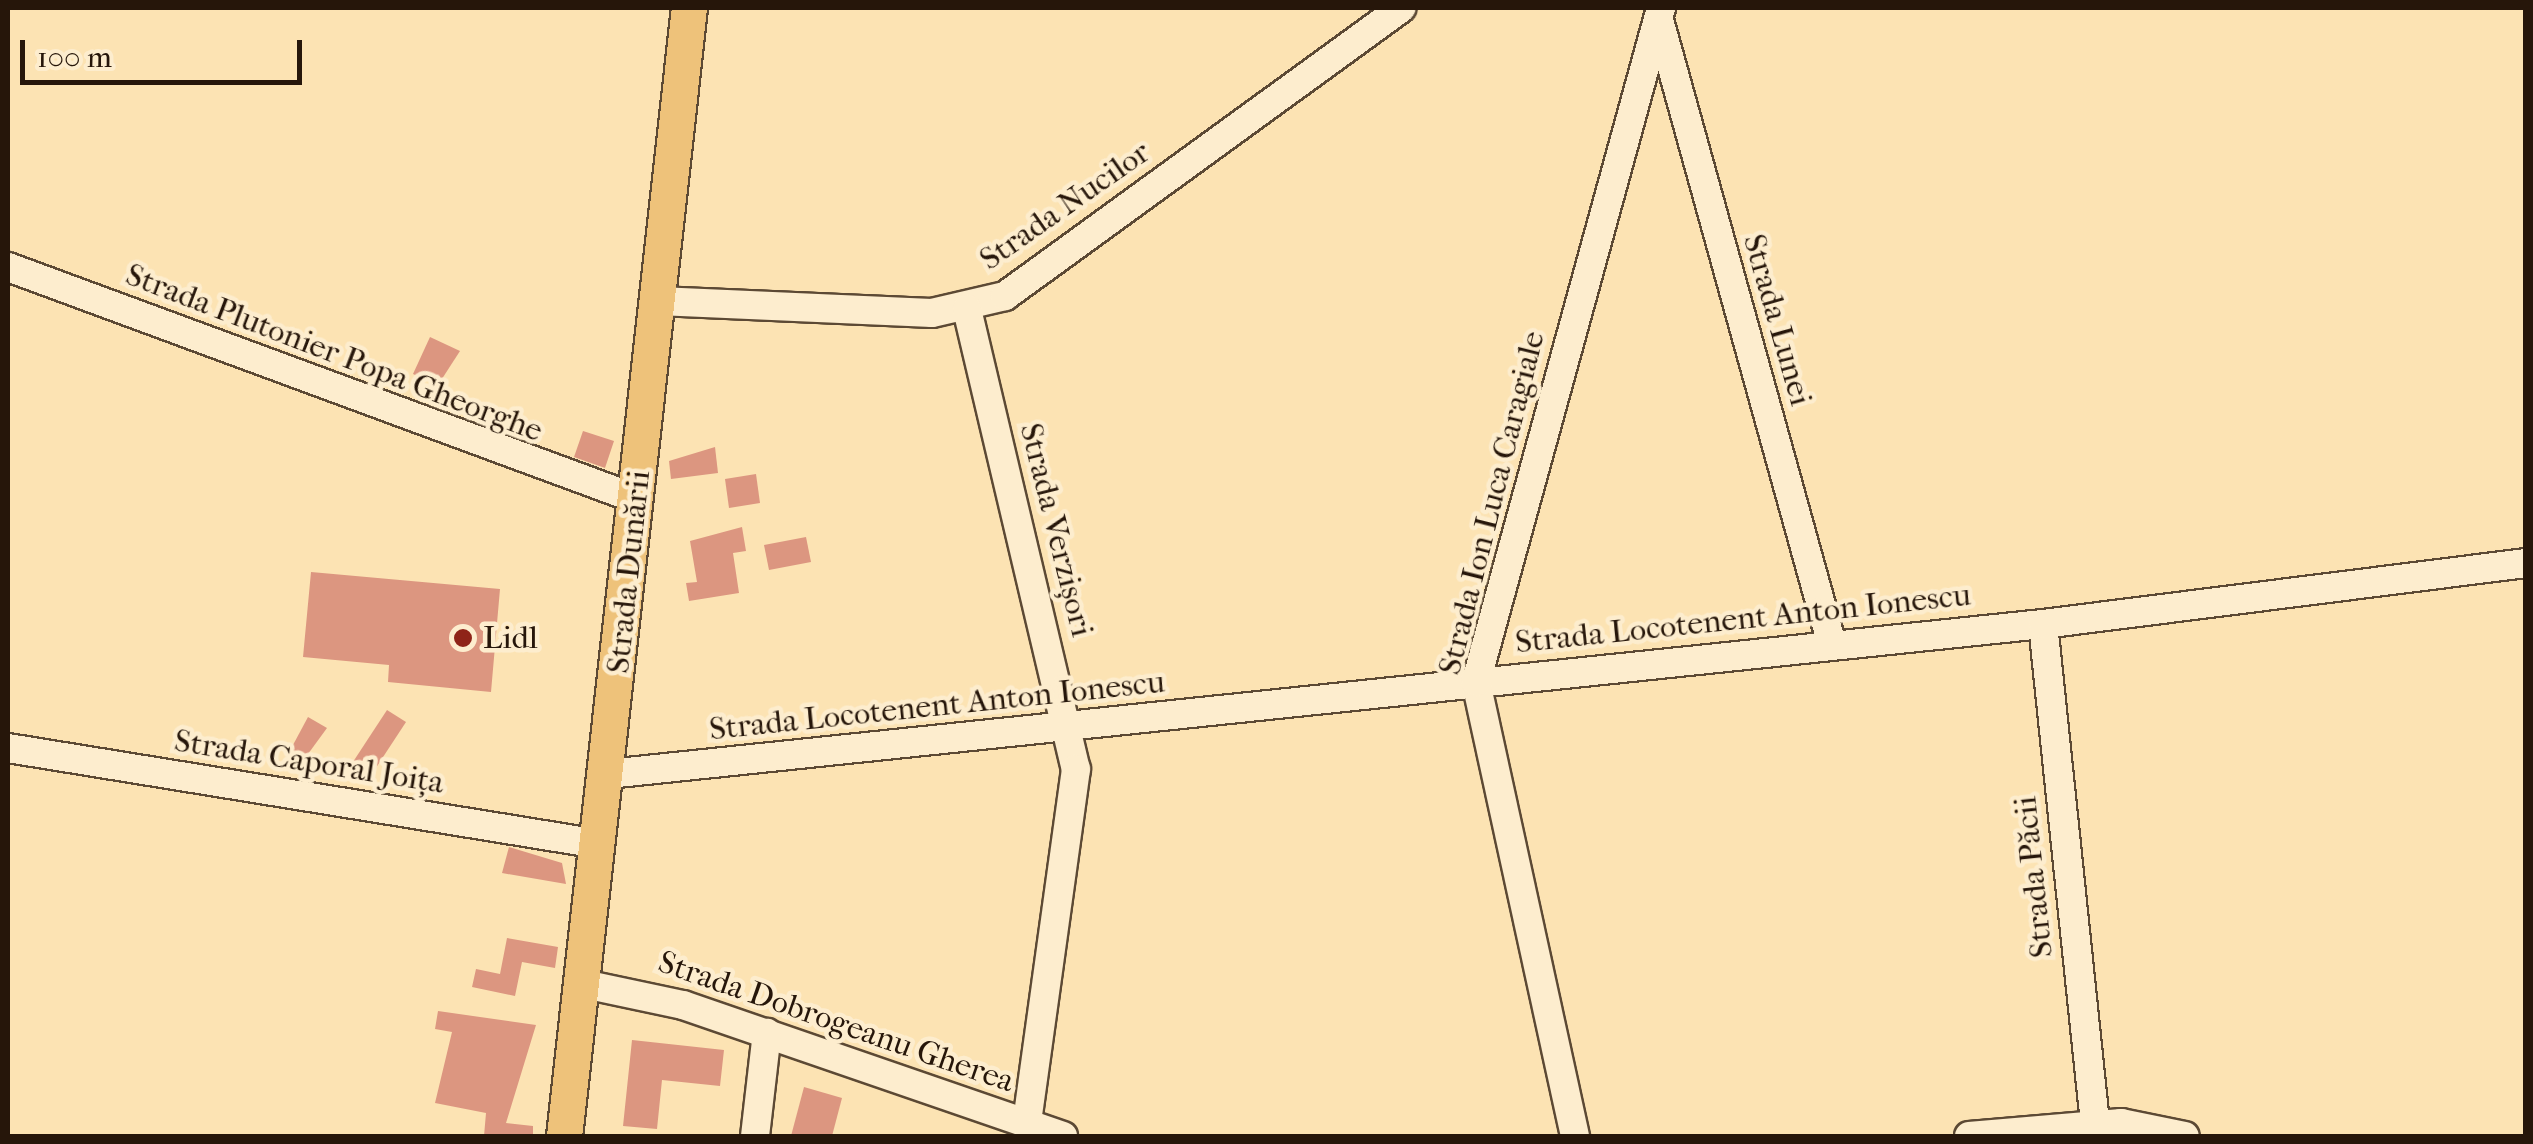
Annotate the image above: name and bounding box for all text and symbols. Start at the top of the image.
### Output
scale bar [25,20,308,82]
text: 100 m [37,40,112,75]
street label: Strada Nucilor [973,133,1157,279]
street label: Strada Lunei [1734,230,1820,410]
street label: Strada Plutonier Popa Gheorghe [120,256,548,450]
street label: Strada Ion Luca Caragiale [1431,327,1553,679]
street label: Strada Verzișori [1011,419,1101,641]
street label: Strada Dunării [599,469,659,675]
street label: Strada Locotenent Anton Ionescu [1513,576,1973,662]
place label: Lidl [483,619,538,657]
marker: Lidl [452,627,474,649]
street label: Strada Locotenent Anton Ionescu [707,663,1167,749]
street label: Strada Caporal Joița [172,722,446,802]
street label: Strada Păcii [2006,794,2062,960]
street label: Strada Dobrogeanu Gherea [653,943,1019,1101]

